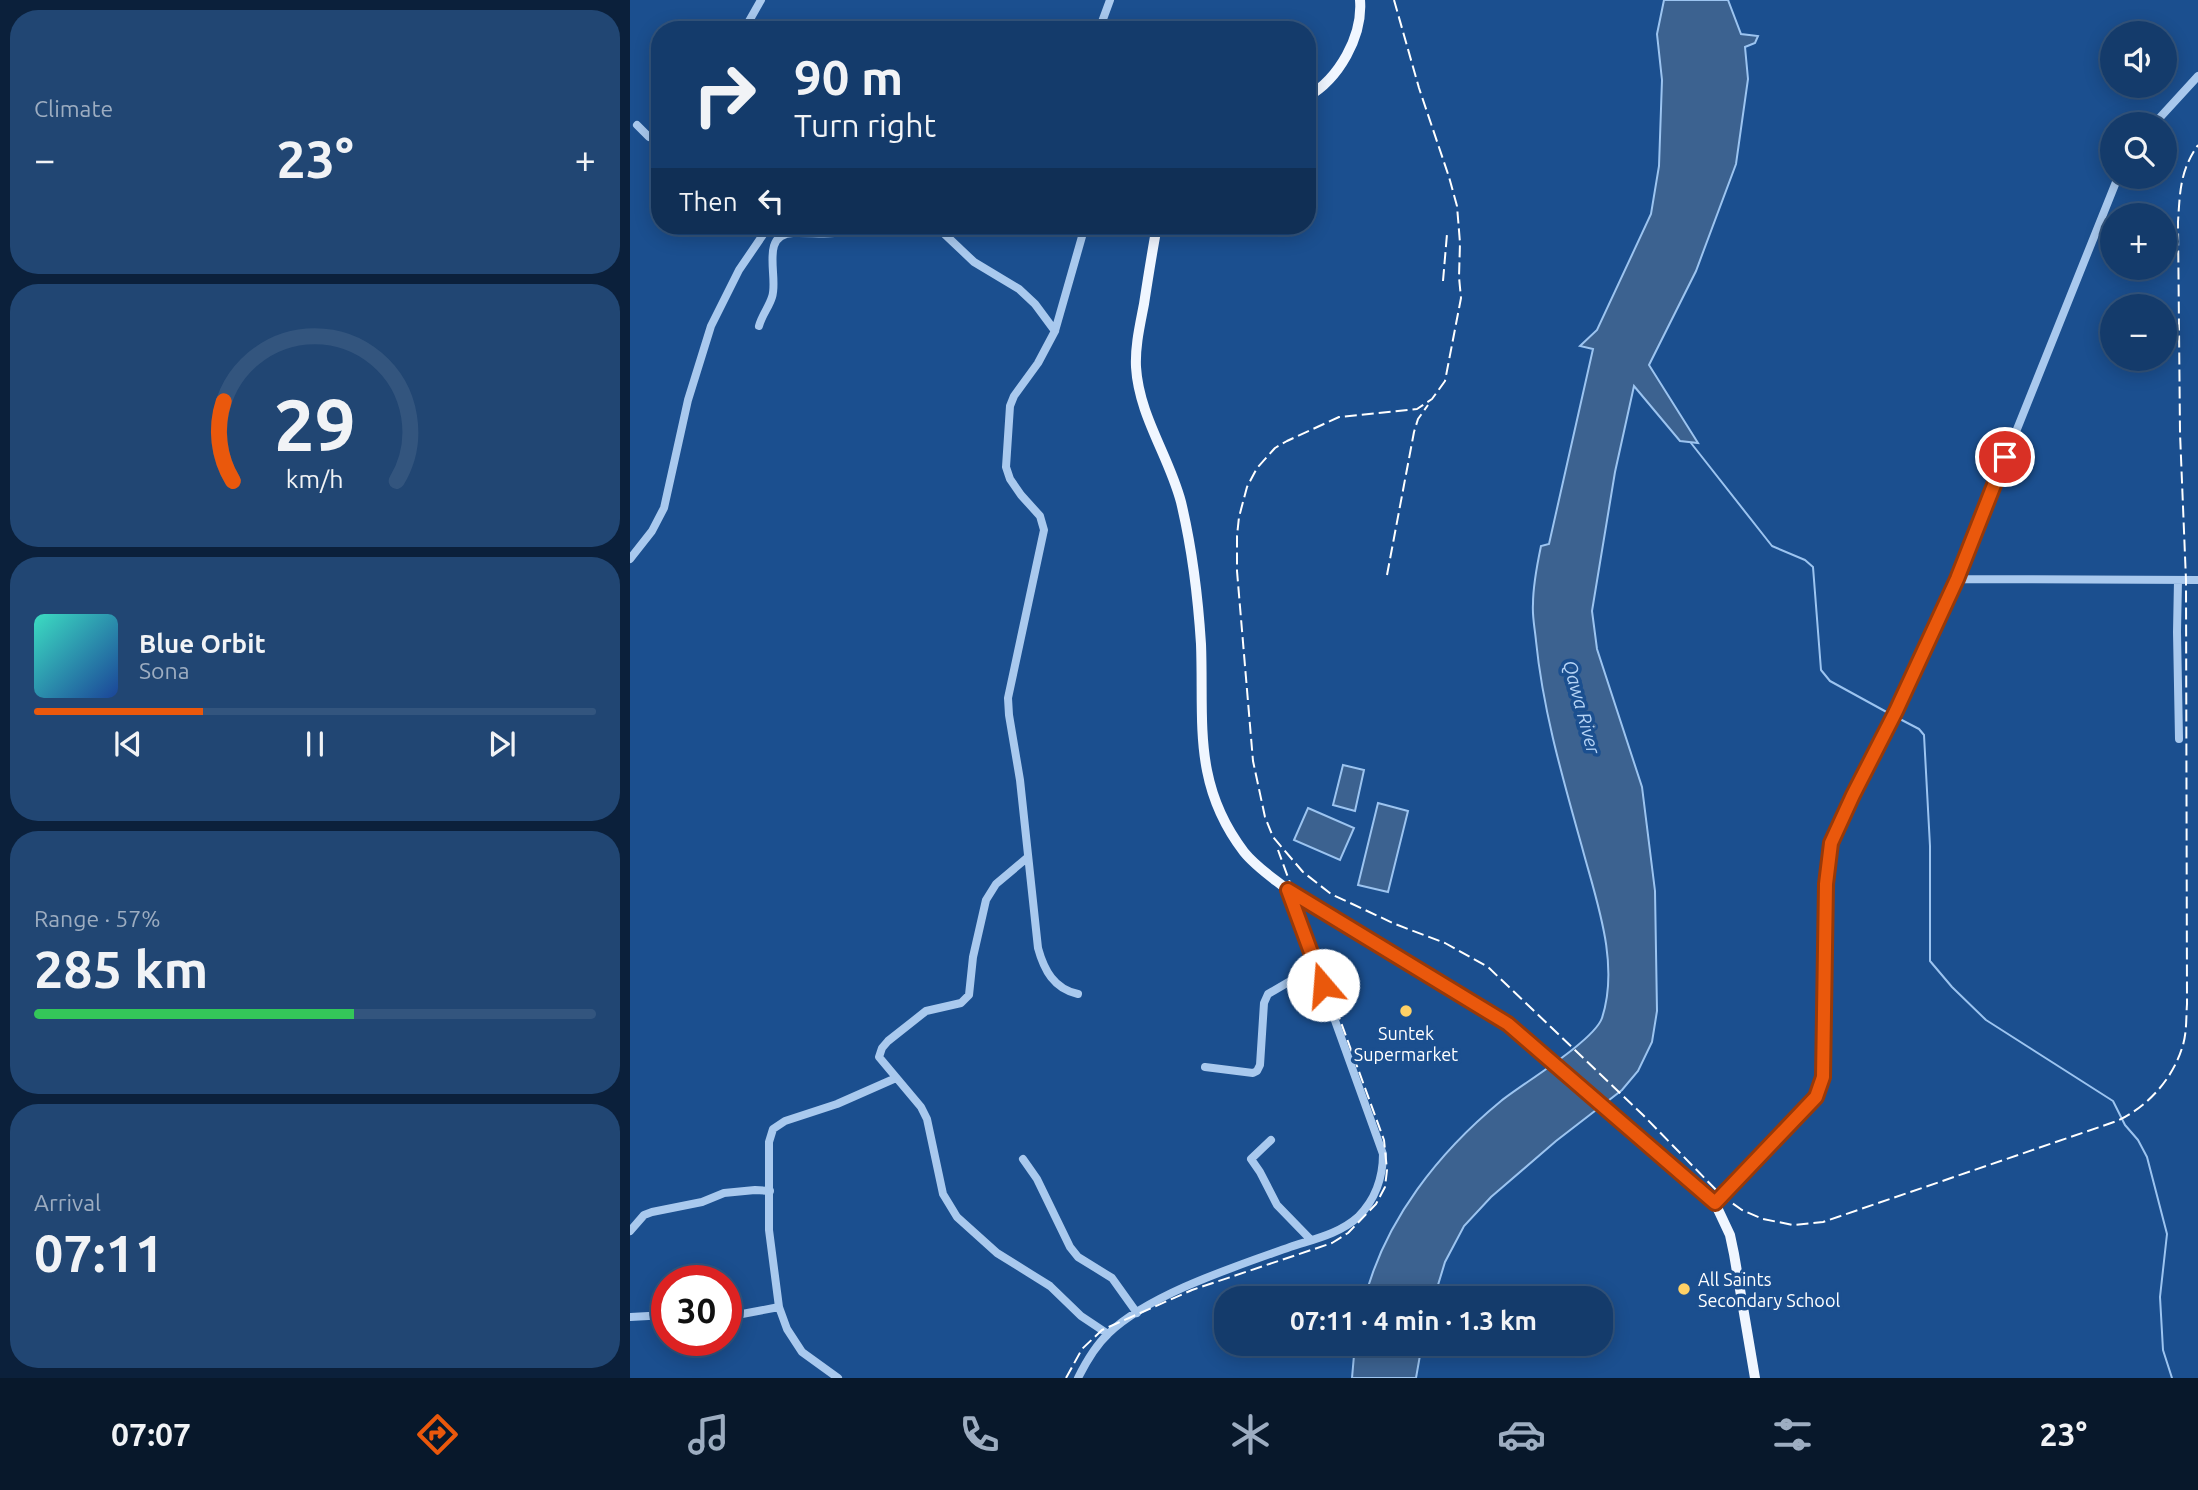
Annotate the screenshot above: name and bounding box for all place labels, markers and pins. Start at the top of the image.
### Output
pin [1975,427,2035,487]
marker: Suntek Supermarket [1398,1003,1414,1019]
place label: Suntek Supermarket [1354,1023,1458,1064]
place label: All Saints Secondary School [1698,1269,1840,1310]
marker: All Saints Secondary School [1676,1281,1692,1297]

